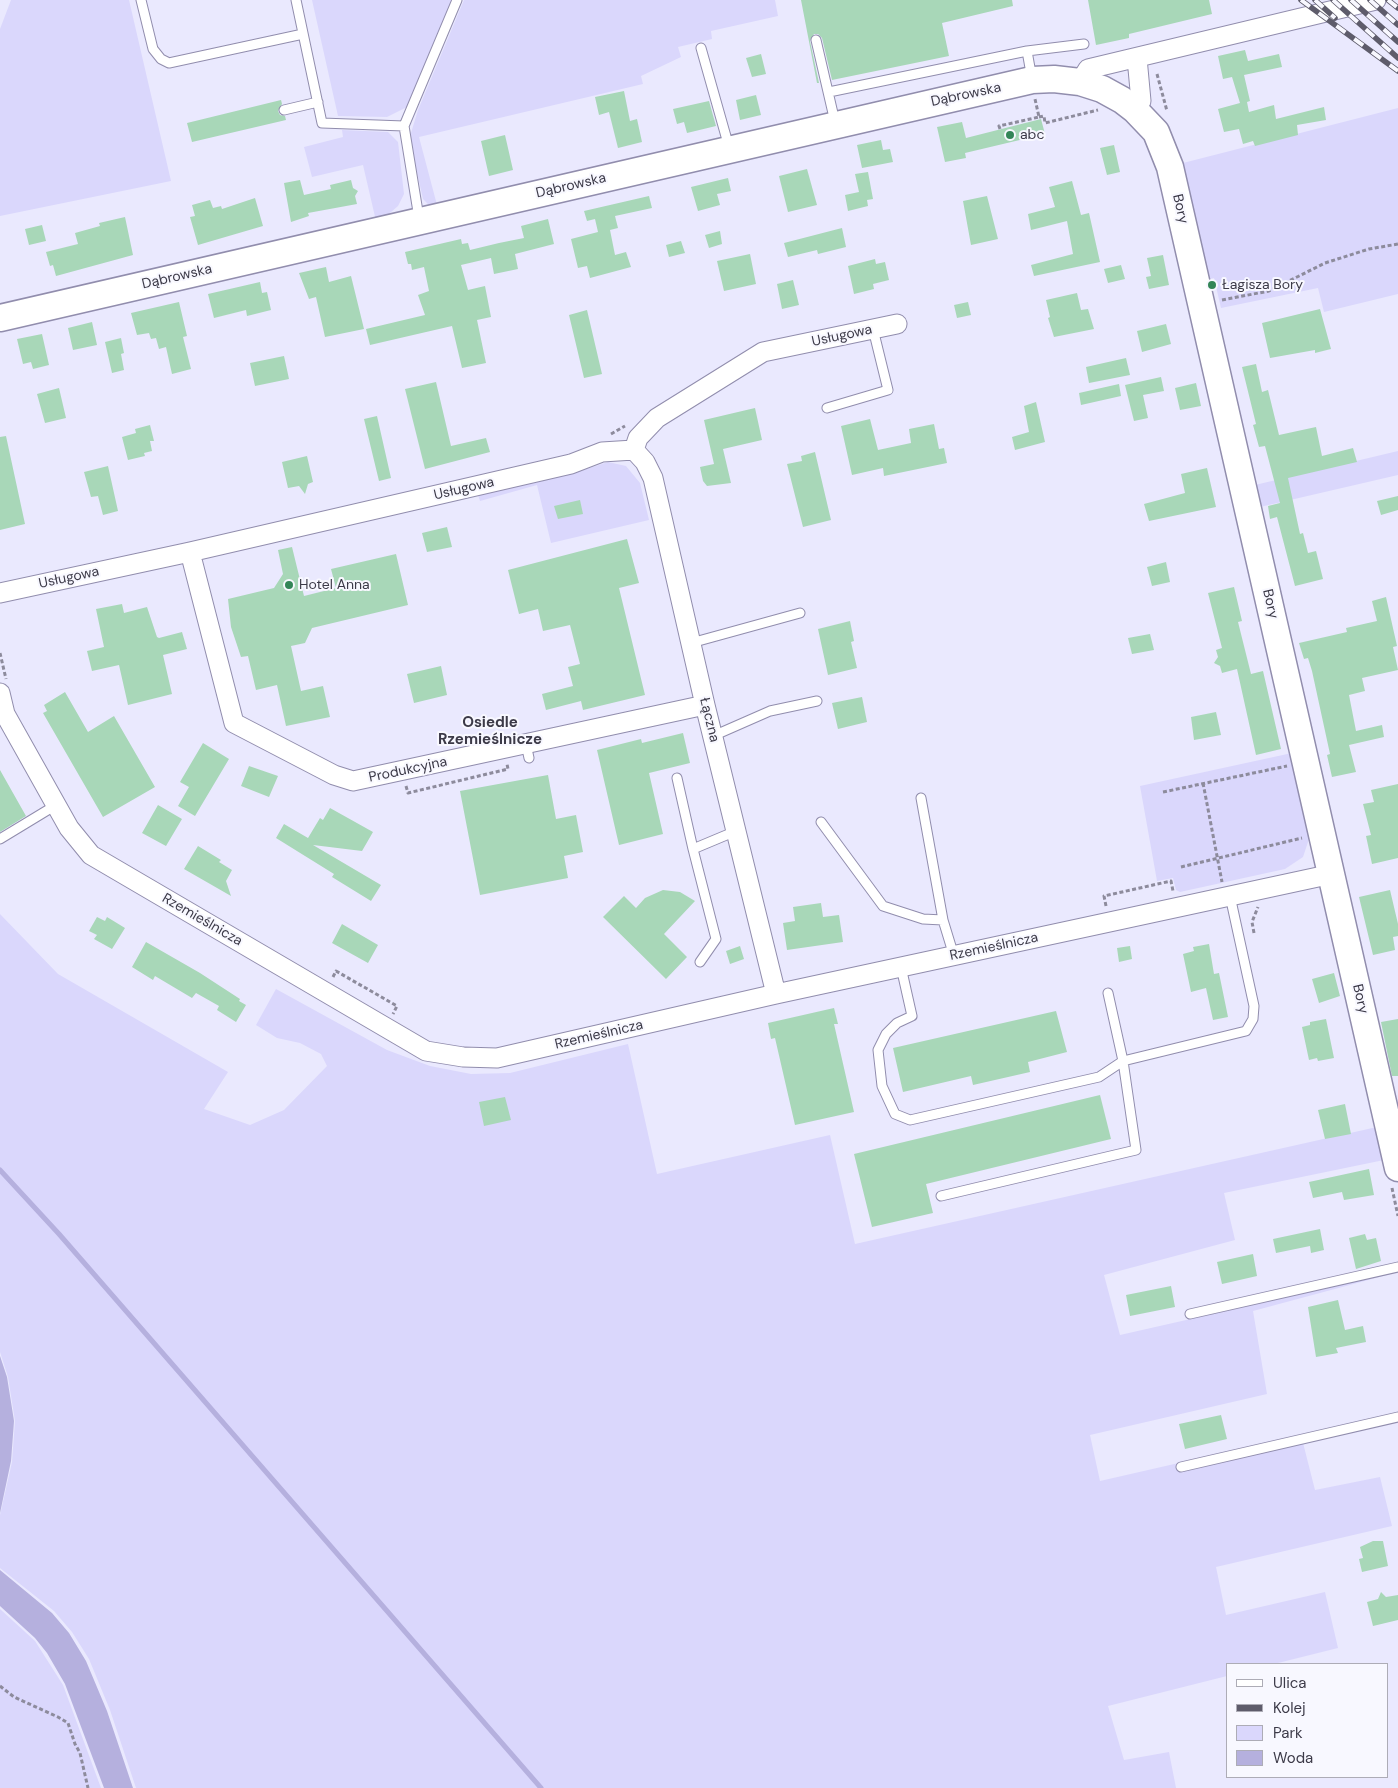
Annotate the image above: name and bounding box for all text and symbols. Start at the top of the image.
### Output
street label: Dąbrowska [929,79,1003,111]
place label: abc [1020,127,1044,143]
marker: abc [1004,129,1016,141]
street label: Dąbrowska [534,170,608,202]
street label: Bory [1168,193,1192,225]
street label: Dąbrowska [140,261,214,293]
place label: Łagisza Bory [1222,277,1303,293]
marker: Łagisza Bory [1206,279,1218,291]
street label: Usługowa [810,321,874,351]
street label: Usługowa [432,474,496,504]
street label: Usługowa [37,563,101,593]
place label: Hotel Anna [299,577,370,593]
marker: Hotel Anna [283,579,295,591]
street label: Bory [1258,588,1282,620]
street label: Łączna [695,696,723,744]
district label: Osiedle Rzemieślnicze [438,714,542,749]
street label: Produkcyjna [367,754,449,786]
street label: Rzemieślnicza [159,890,245,950]
street label: Rzemieślnicza [948,929,1040,965]
street label: Bory [1348,983,1372,1015]
street label: Rzemieślnicza [553,1017,645,1053]
legend [1226,1663,1388,1778]
text: Ulica [1273,1673,1307,1693]
text: Kolej [1273,1698,1306,1718]
text: Park [1273,1723,1303,1743]
text: Woda [1273,1748,1313,1768]

